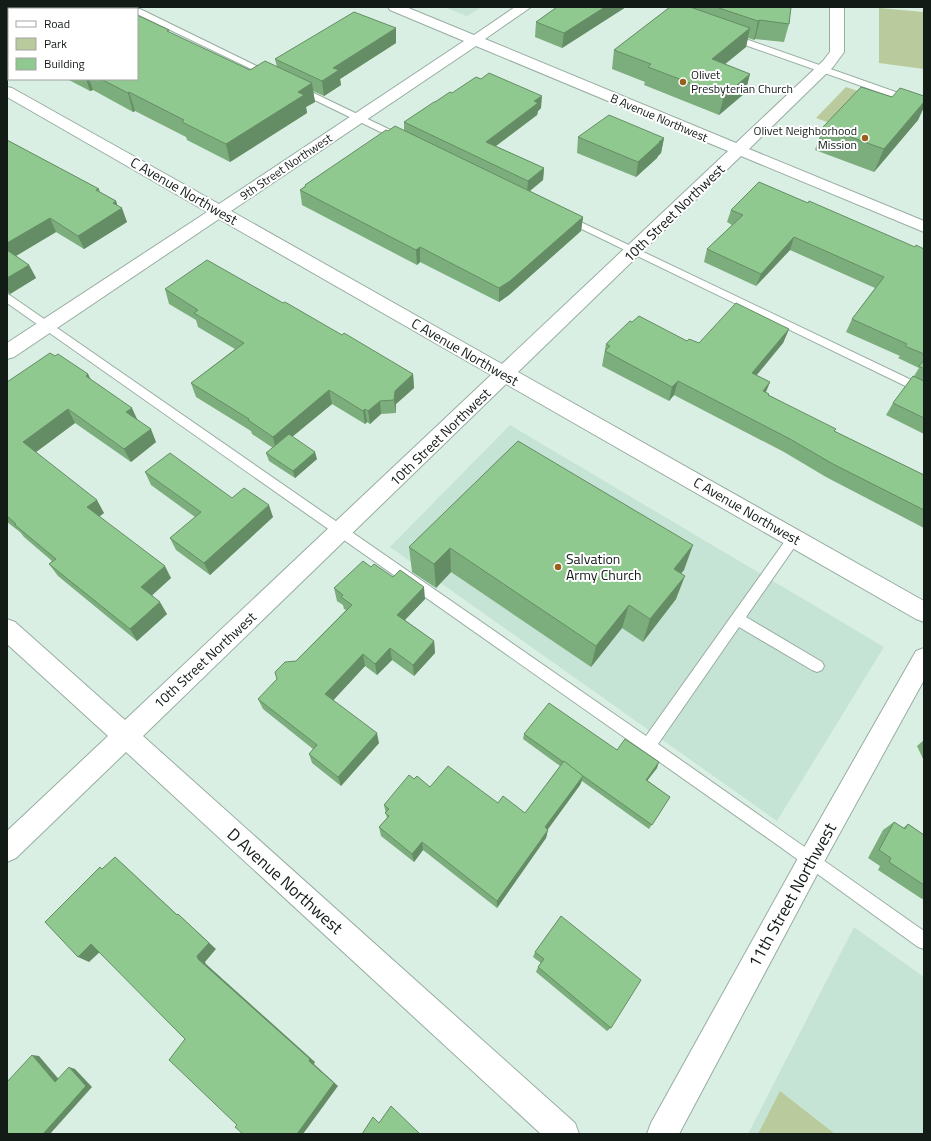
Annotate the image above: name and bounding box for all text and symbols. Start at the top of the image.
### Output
legend [8,8,138,80]
text: Road [44,14,70,33]
text: Park [44,34,67,53]
text: Building [44,54,85,73]
place label: Olivet Presbyterian Church [691,65,793,98]
marker: Olivet Presbyterian Church [678,77,688,87]
street label: B Avenue Northwest [607,88,712,147]
place label: Olivet Neighborhood Mission [754,121,857,154]
street label: 9th Street Northwest [236,128,336,205]
marker: Olivet Neighborhood Mission [860,133,870,143]
street label: C Avenue Northwest [127,151,242,230]
street label: 10th Street Northwest [618,159,729,267]
street label: C Avenue Northwest [408,312,523,391]
street label: 10th Street Northwest [384,383,495,491]
street label: C Avenue Northwest [690,471,805,550]
place label: Salvation Army Church [566,548,642,585]
marker: Salvation Army Church [553,562,563,572]
street label: 10th Street Northwest [149,606,261,713]
street label: 11th Street Northwest [741,818,843,972]
street label: D Avenue Northwest [221,822,349,940]

